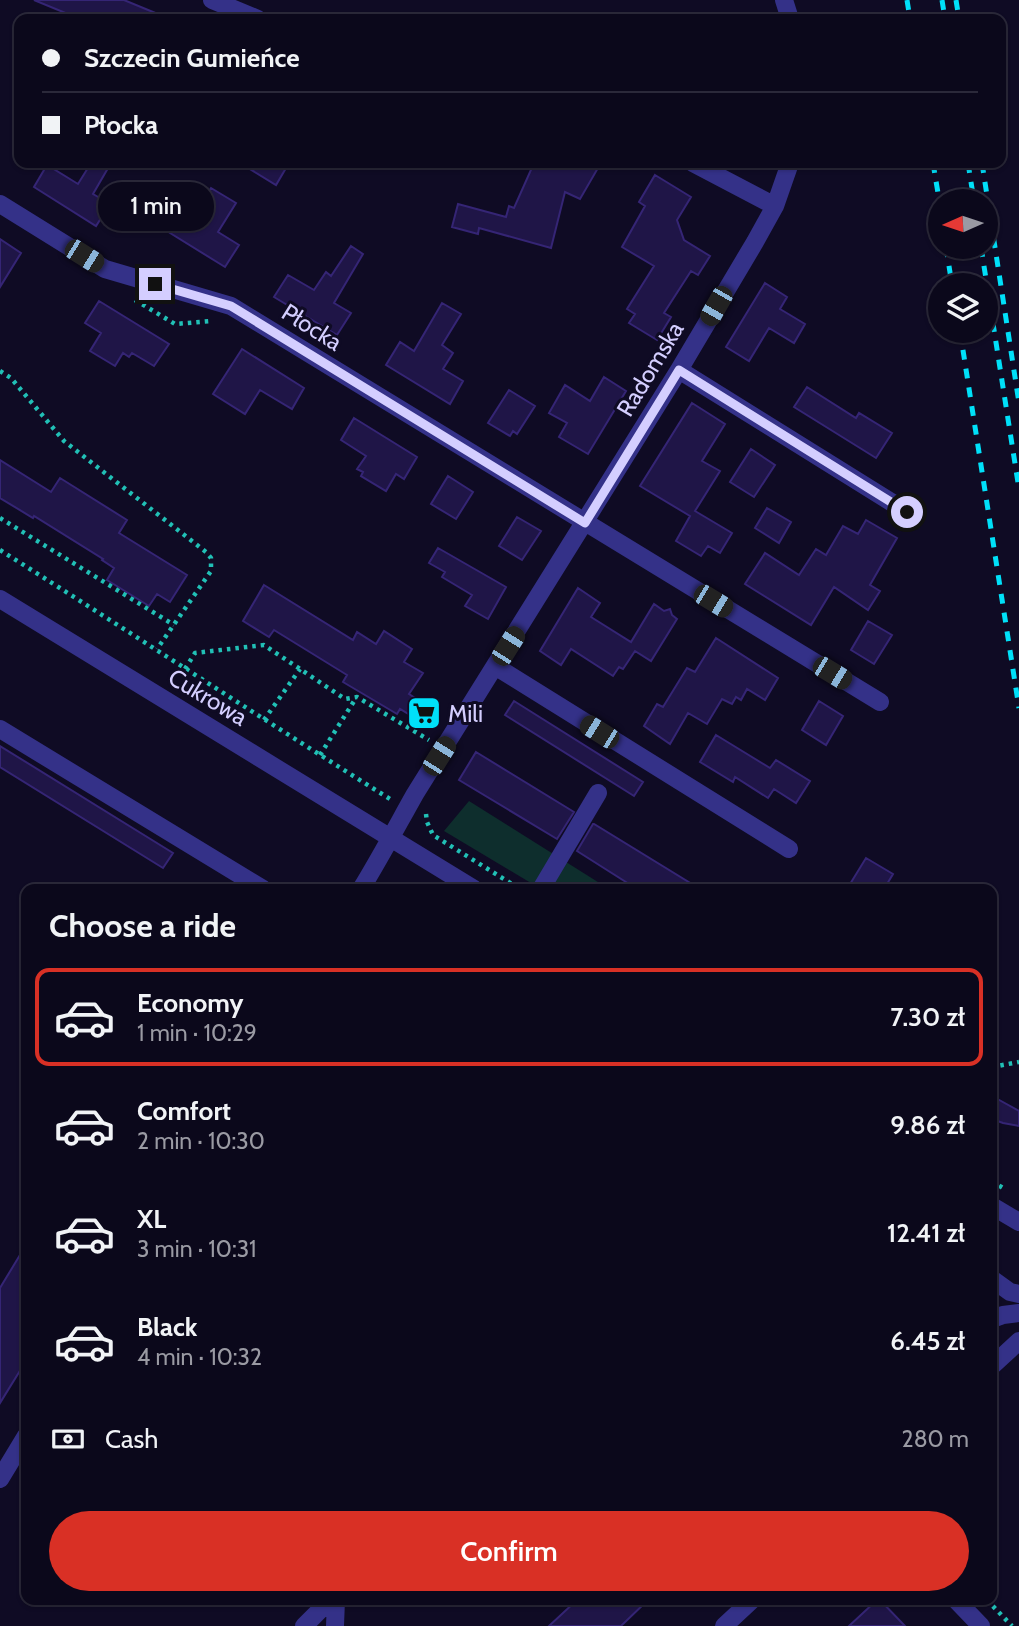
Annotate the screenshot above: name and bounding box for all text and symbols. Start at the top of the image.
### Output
text: Szczecin Gumieńce [84,42,300,74]
text: Płocka [84,109,158,141]
callout: 1 min [97,182,213,232]
north arrow [928,189,998,259]
map controls [928,189,998,343]
text: 1 min [130,192,182,220]
car [61,236,108,276]
route end [139,268,171,300]
button: layers [928,273,998,343]
car [697,283,736,329]
street label: Płocka [276,297,348,357]
street label: Radomska [610,316,690,422]
route start [891,496,923,528]
car [690,581,737,621]
car [488,623,529,669]
car [809,653,856,693]
street label: Cukrowa [163,662,253,732]
supermarket icon: Mili [405,694,443,732]
place label: Mili [448,699,483,728]
car [576,712,623,752]
car [419,733,460,779]
text: Choose a ride [49,906,236,945]
icon: car [53,986,116,1049]
text: Economy [137,987,243,1019]
text: 7.30 zł [890,1001,965,1033]
text: 1 min · 10:29 [137,1019,257,1047]
icon: car [53,1094,116,1157]
text: Comfort [137,1095,231,1127]
text: 9.86 zł [890,1109,965,1141]
text: 2 min · 10:30 [137,1127,265,1155]
icon: car [53,1202,116,1265]
text: XL [137,1203,166,1235]
text: 12.41 zł [887,1217,965,1249]
text: 3 min · 10:31 [137,1235,257,1263]
icon: car [53,1310,116,1373]
text: Black [137,1311,197,1343]
text: 6.45 zł [890,1325,965,1357]
text: 4 min · 10:32 [137,1343,262,1371]
icon: cash [49,1420,87,1458]
text: Cash [105,1423,158,1455]
text: 280 m [902,1425,969,1453]
button: Confirm [49,1511,969,1591]

